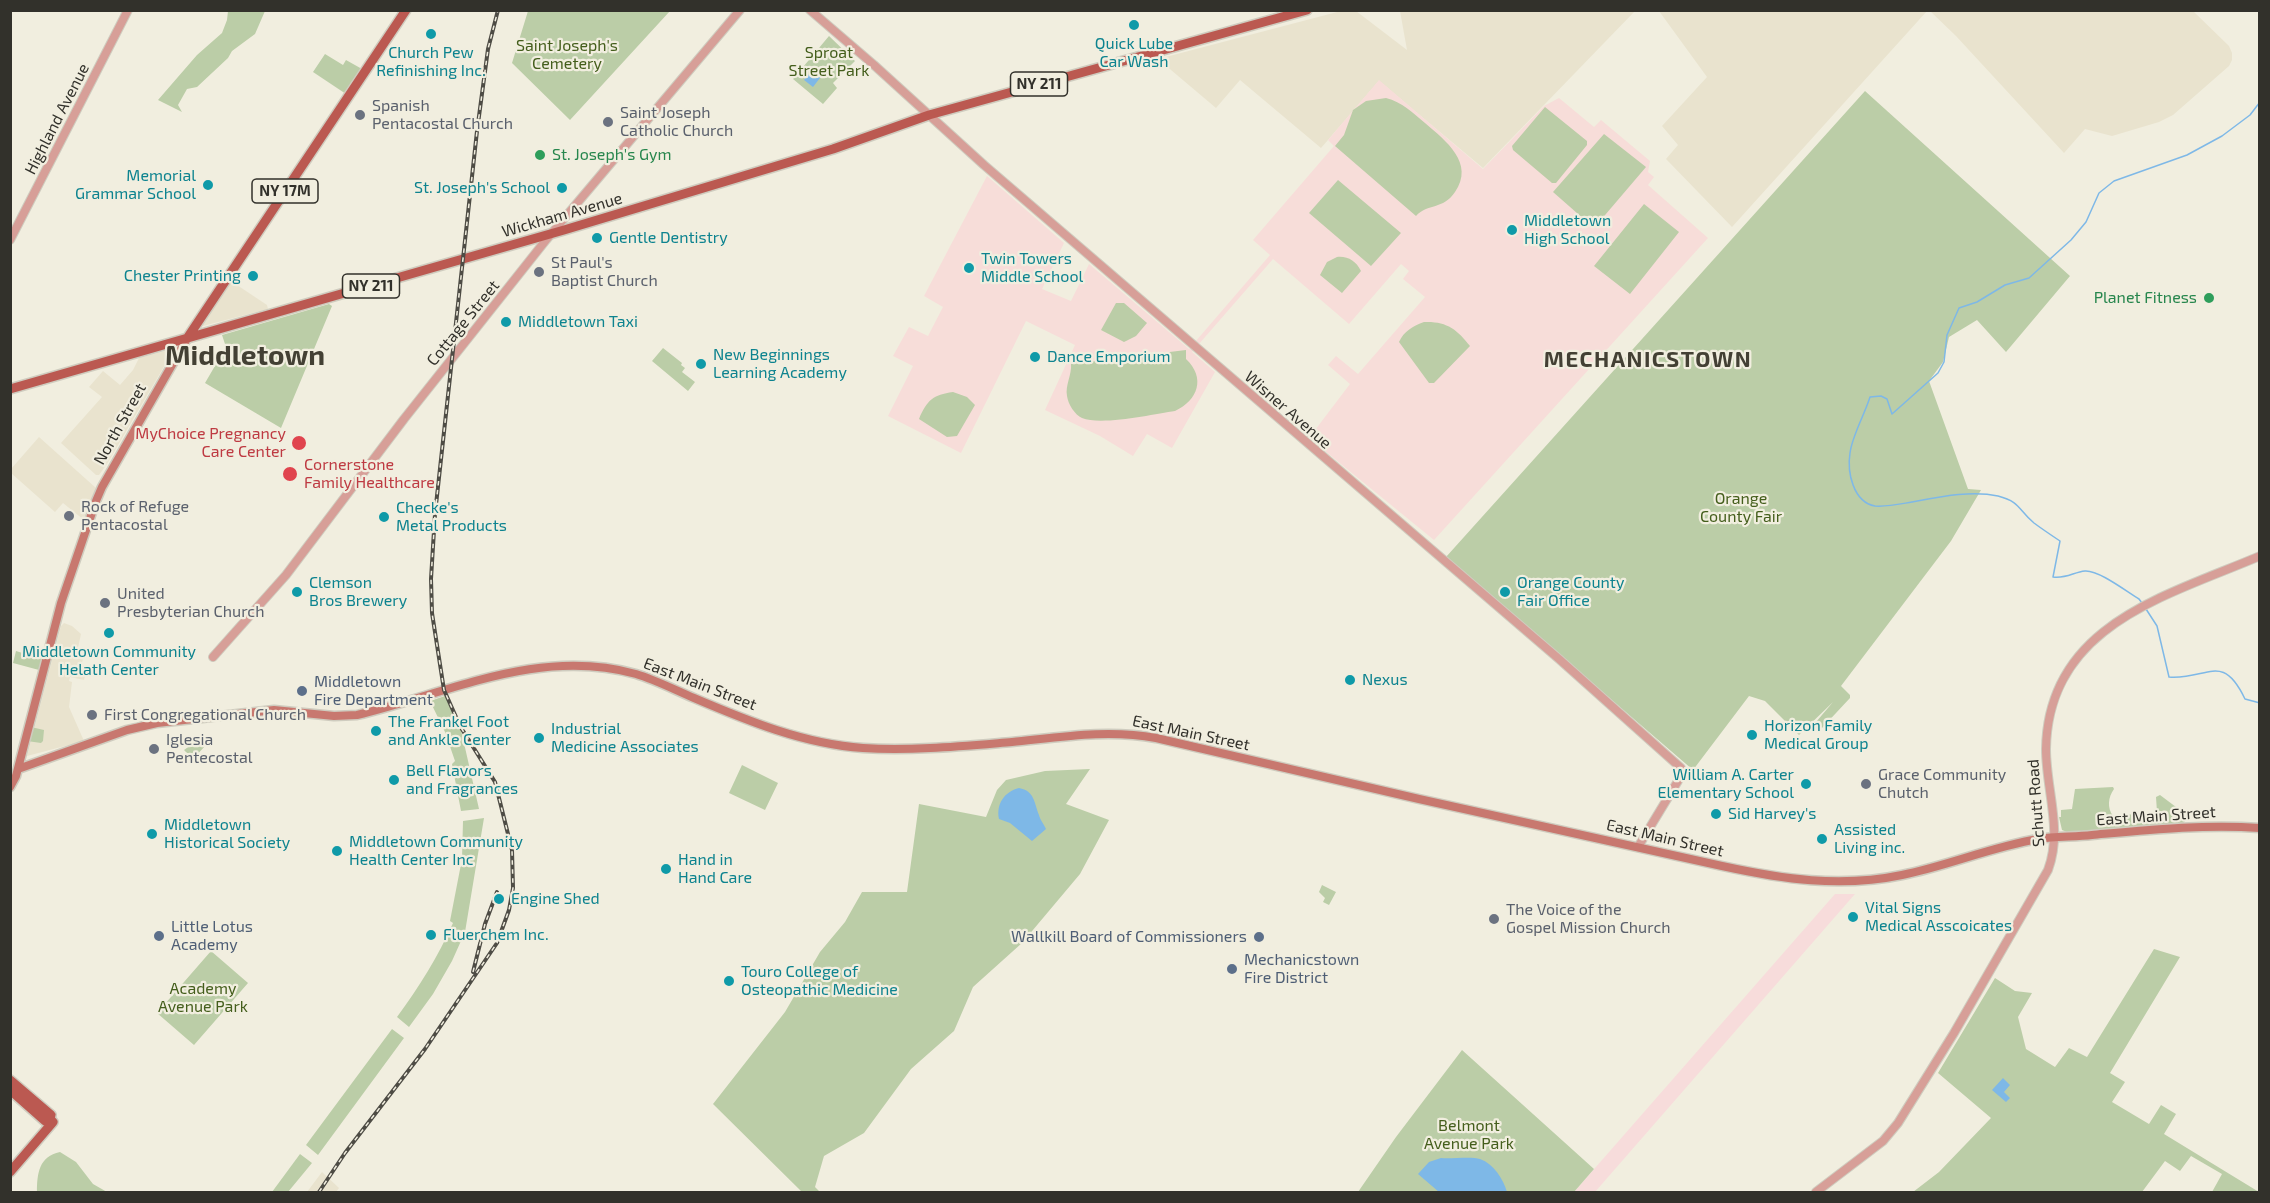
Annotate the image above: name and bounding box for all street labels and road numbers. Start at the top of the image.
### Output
street label: Highland Avenue [21,60,93,178]
road number: NY 211 [1010,72,1068,96]
road number: NY 17M [252,179,318,203]
street label: Wickham Avenue [500,189,624,241]
road number: NY 211 [342,274,400,298]
street label: Cottage Street [423,276,503,370]
street label: Wisner Avenue [1241,367,1335,453]
street label: North Street [90,380,150,468]
street label: East Main Street [641,654,759,714]
street label: East Main Street [1130,711,1252,755]
street label: Schutt Road [2023,759,2049,847]
street label: East Main Street [2096,802,2216,830]
street label: East Main Street [1605,815,1725,861]

